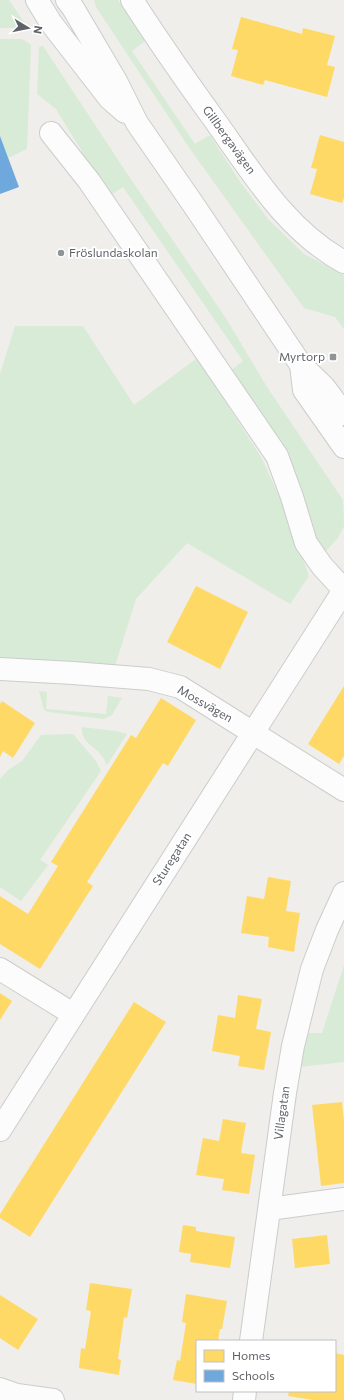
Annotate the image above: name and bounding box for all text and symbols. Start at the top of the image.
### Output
north arrow [8,8,48,48]
text: N [31,25,45,35]
street label: Gillbergavägen [200,103,259,176]
place label: Fröslundaskolan [69,245,158,259]
marker: Fröslundaskolan [56,248,66,258]
place label: Myrtorp [279,349,325,363]
marker: Myrtorp [328,352,338,362]
street label: Mossvägen [176,682,235,724]
street label: Sturegatan [149,829,193,888]
street label: Villagatan [270,1085,292,1141]
legend [196,1340,336,1392]
text: Homes [232,1348,270,1362]
text: Schools [232,1368,275,1382]

